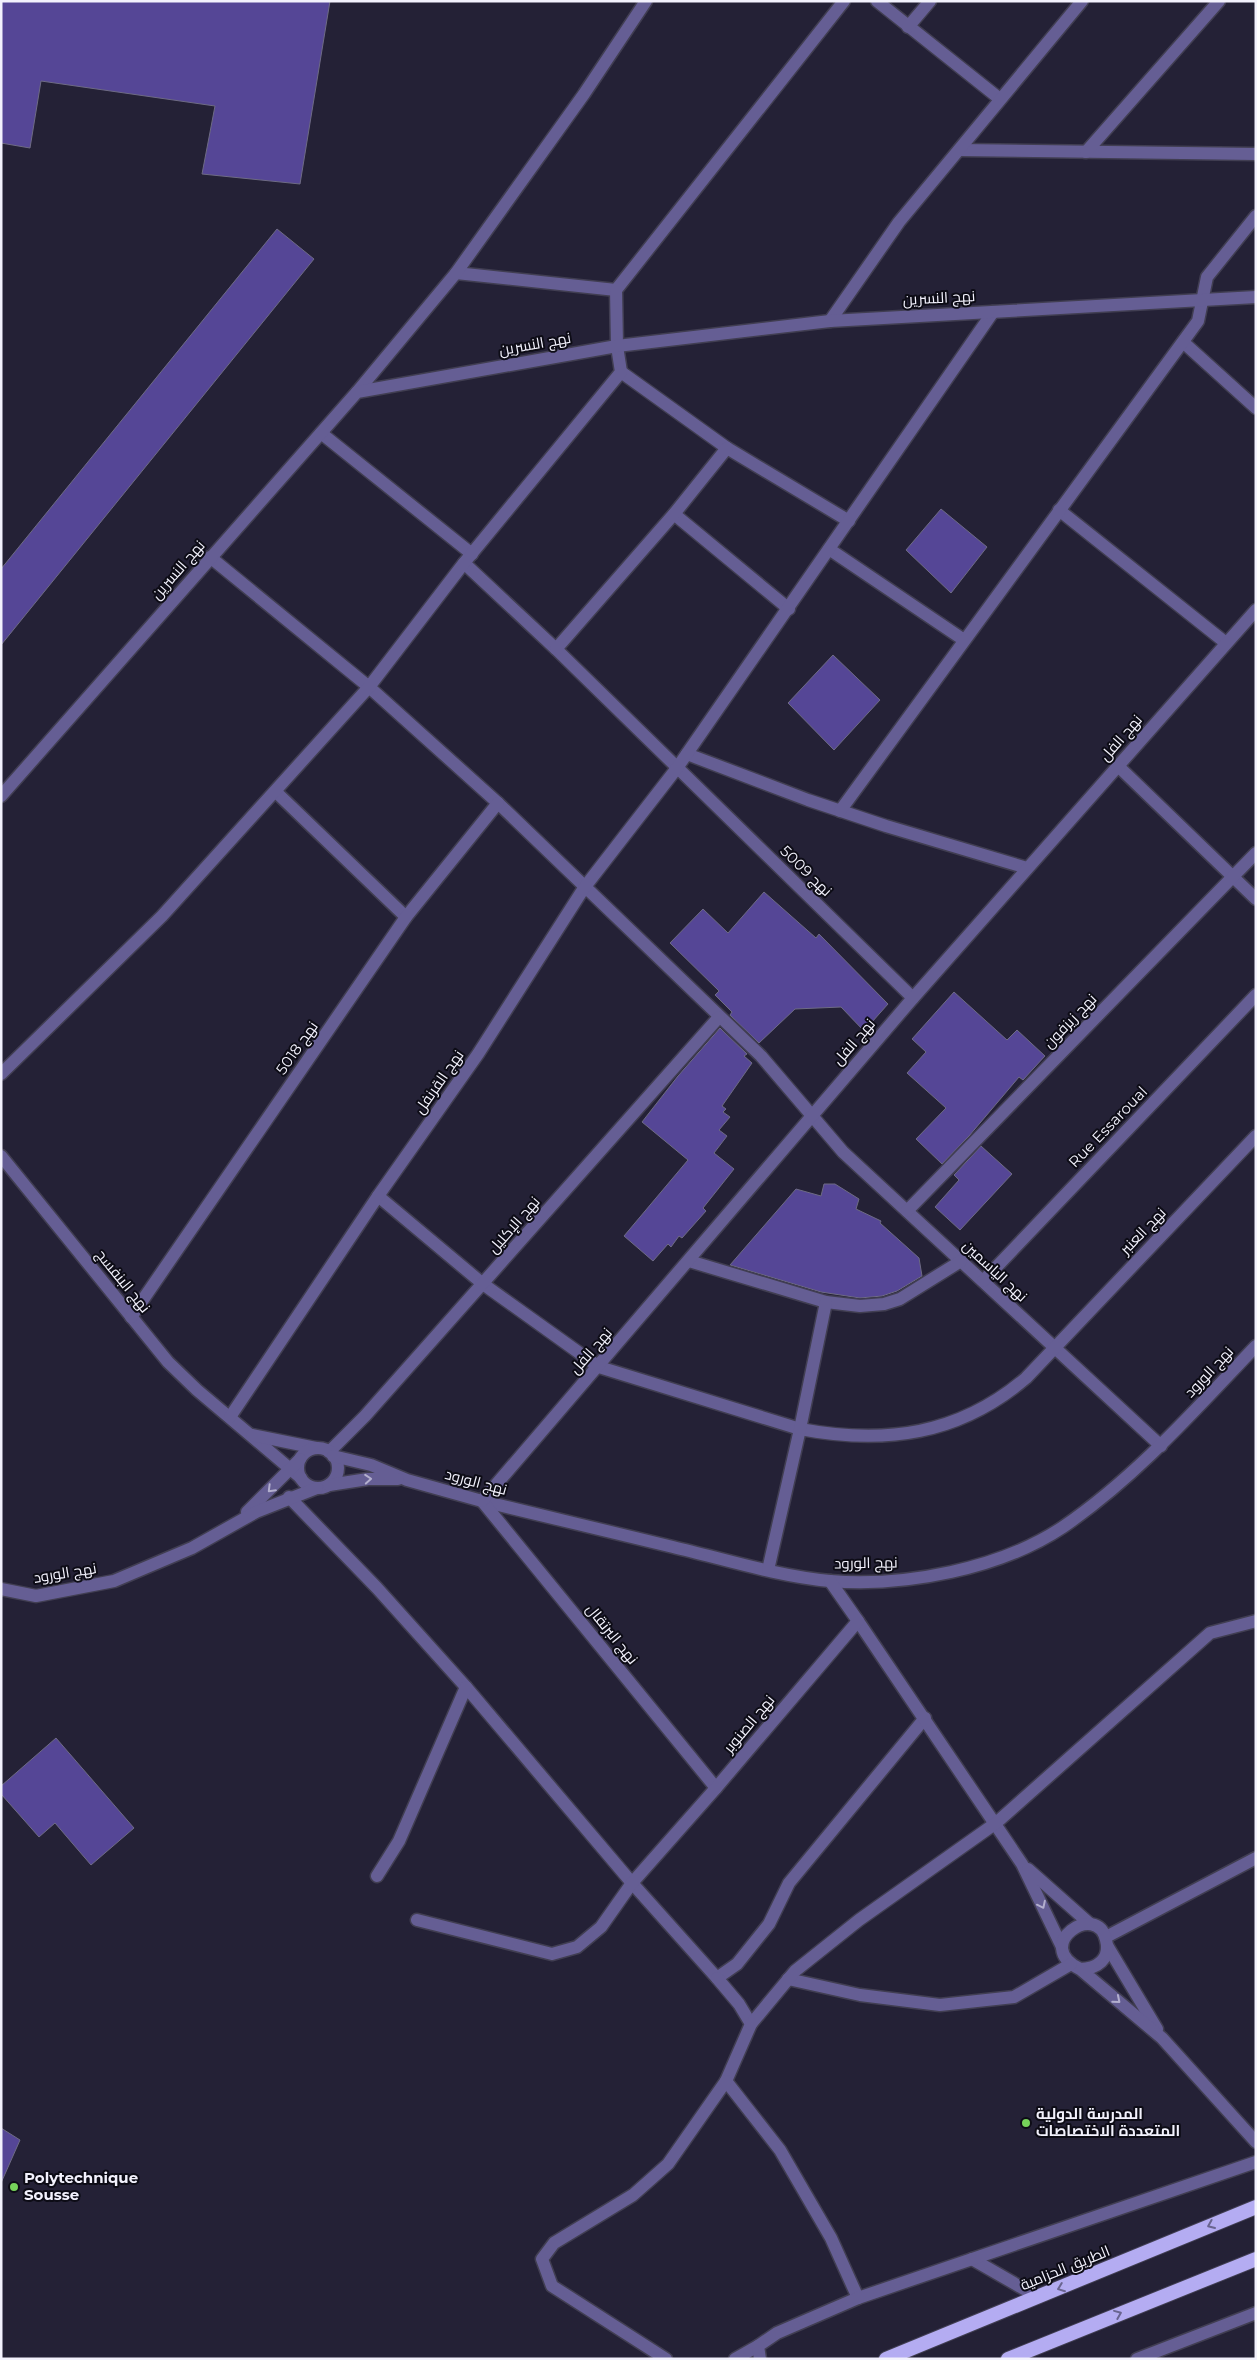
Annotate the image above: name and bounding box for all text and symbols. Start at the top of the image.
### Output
street label: نهج النسرين [902,286,976,311]
street label: نهج النسرين [497,328,573,361]
street label: نهج النسرين [147,536,210,605]
street label: نهج الفل [1095,710,1148,766]
street label: نهج 5009 [775,841,836,901]
street label: نهج زيزفون [1039,989,1102,1053]
street label: نهج الفل [828,1014,881,1070]
street label: نهج 5018 [271,1017,323,1079]
street label: نهج القرنفل [410,1046,469,1118]
street label: Rue Essaroual [1064,1082,1151,1171]
street label: نهج الإكليل [484,1192,545,1259]
street label: نهج العنبر [1115,1203,1171,1260]
street label: نهج الياسمين [958,1236,1032,1307]
street label: نهج البنفسج [90,1245,155,1318]
street label: نهج الفل [565,1323,618,1379]
street label: نهج الورود [1180,1342,1239,1403]
street label: نهج الورود [443,1464,509,1501]
one-way arrow [364,1474,372,1485]
one-way arrow [267,1484,276,1493]
street label: نهج الورود [834,1552,898,1575]
street label: نهج الورود [32,1558,98,1589]
street label: نهج البرتقال [581,1600,643,1669]
street label: نهج الصنوبر [718,1691,780,1759]
one-way arrow [1036,1900,1046,1909]
one-way arrow [1112,1995,1121,2004]
place label: المدرسة الدولية المتعددة الاختصاصات [1036,2104,1180,2140]
marker: المدرسة الدولية المتعددة الاختصاصات [1020,2117,1032,2129]
place label: Polytechnique Sousse [24,2168,138,2204]
marker: Polytechnique Sousse [8,2181,20,2193]
one-way arrow [1207,2219,1216,2230]
street label: الطريق الحزامية [1017,2241,1113,2295]
one-way arrow [1057,2281,1066,2292]
one-way arrow [1113,2310,1122,2320]

